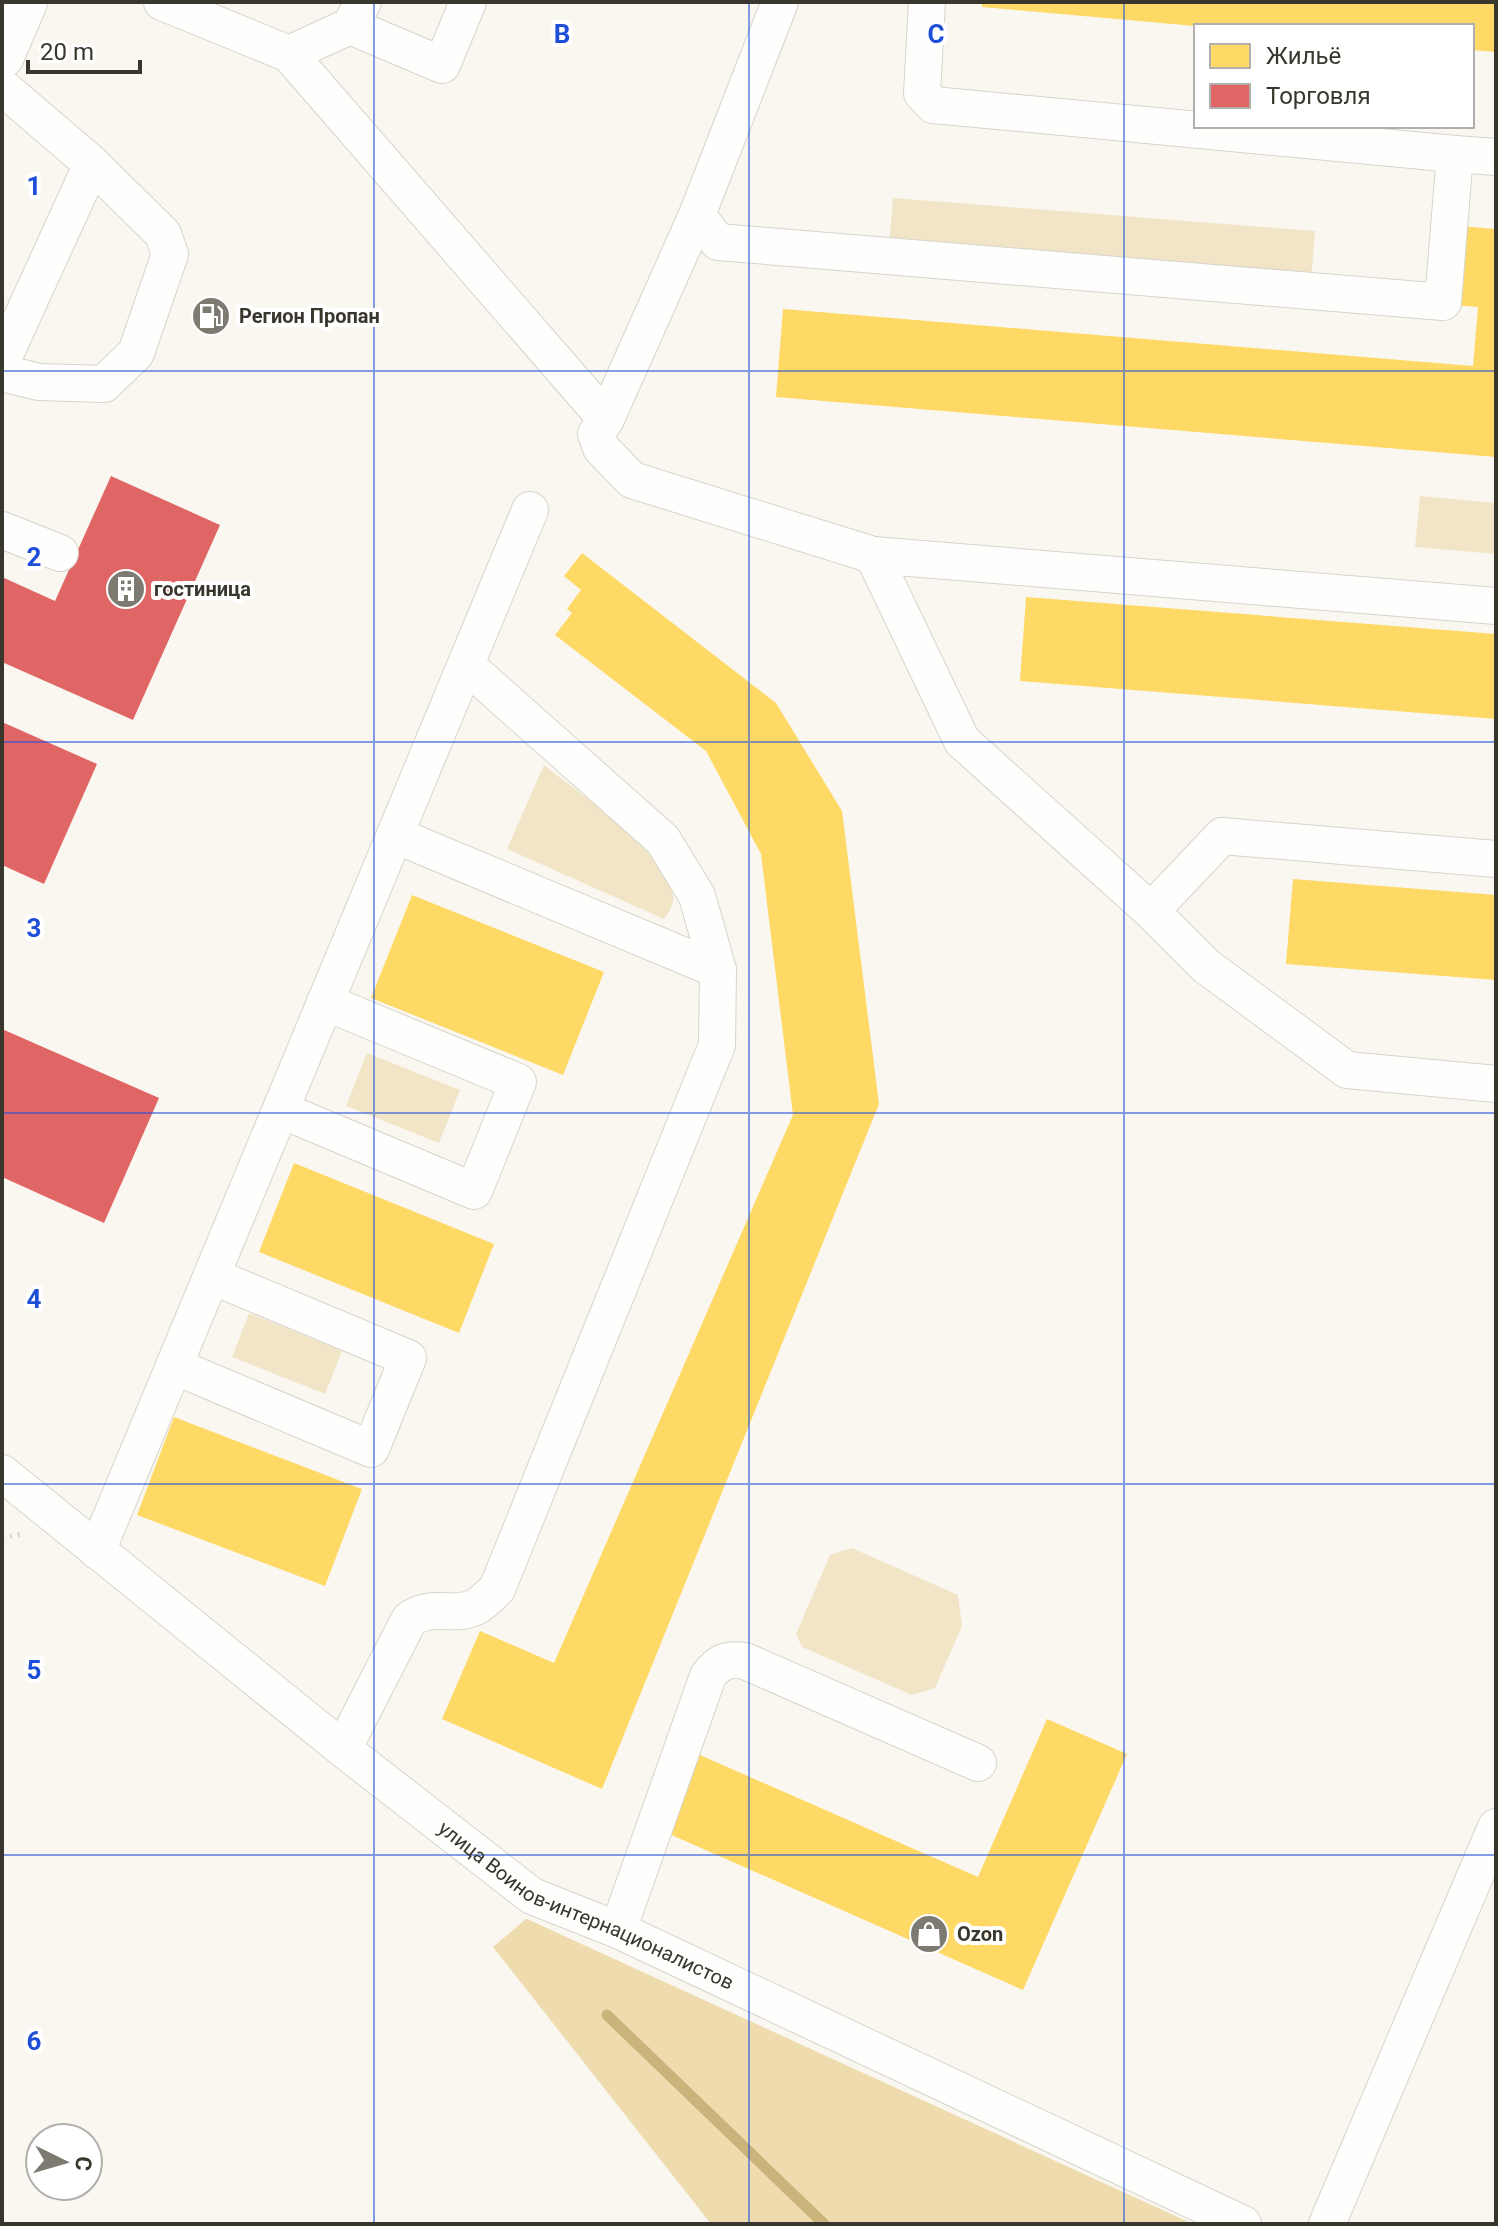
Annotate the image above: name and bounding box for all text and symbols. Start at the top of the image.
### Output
text: B [554,19,570,49]
text: C [927,19,945,49]
scale bar [28,24,140,74]
legend [1194,24,1474,128]
text: 20 m [40,38,94,66]
text: Жильё [1266,42,1341,70]
text: Торговля [1266,82,1371,110]
text: 1 [27,171,41,201]
fuel station icon: Регион Пропан [190,295,232,337]
place label: Регион Пропан [239,304,380,328]
text: 2 [27,542,41,572]
building icon: гостиница [105,568,147,610]
place label: гостиница [154,577,251,601]
text: 3 [27,913,41,943]
text: 4 [27,1284,42,1314]
text: 5 [27,1655,41,1685]
street label: улица Воинов-интернационалистов [434,1816,738,1995]
shop icon: Ozon [908,1913,950,1955]
place label: Ozon [957,1922,1003,1946]
text: 6 [27,2026,42,2056]
north arrow [24,2122,104,2202]
text: С [70,2155,97,2172]

